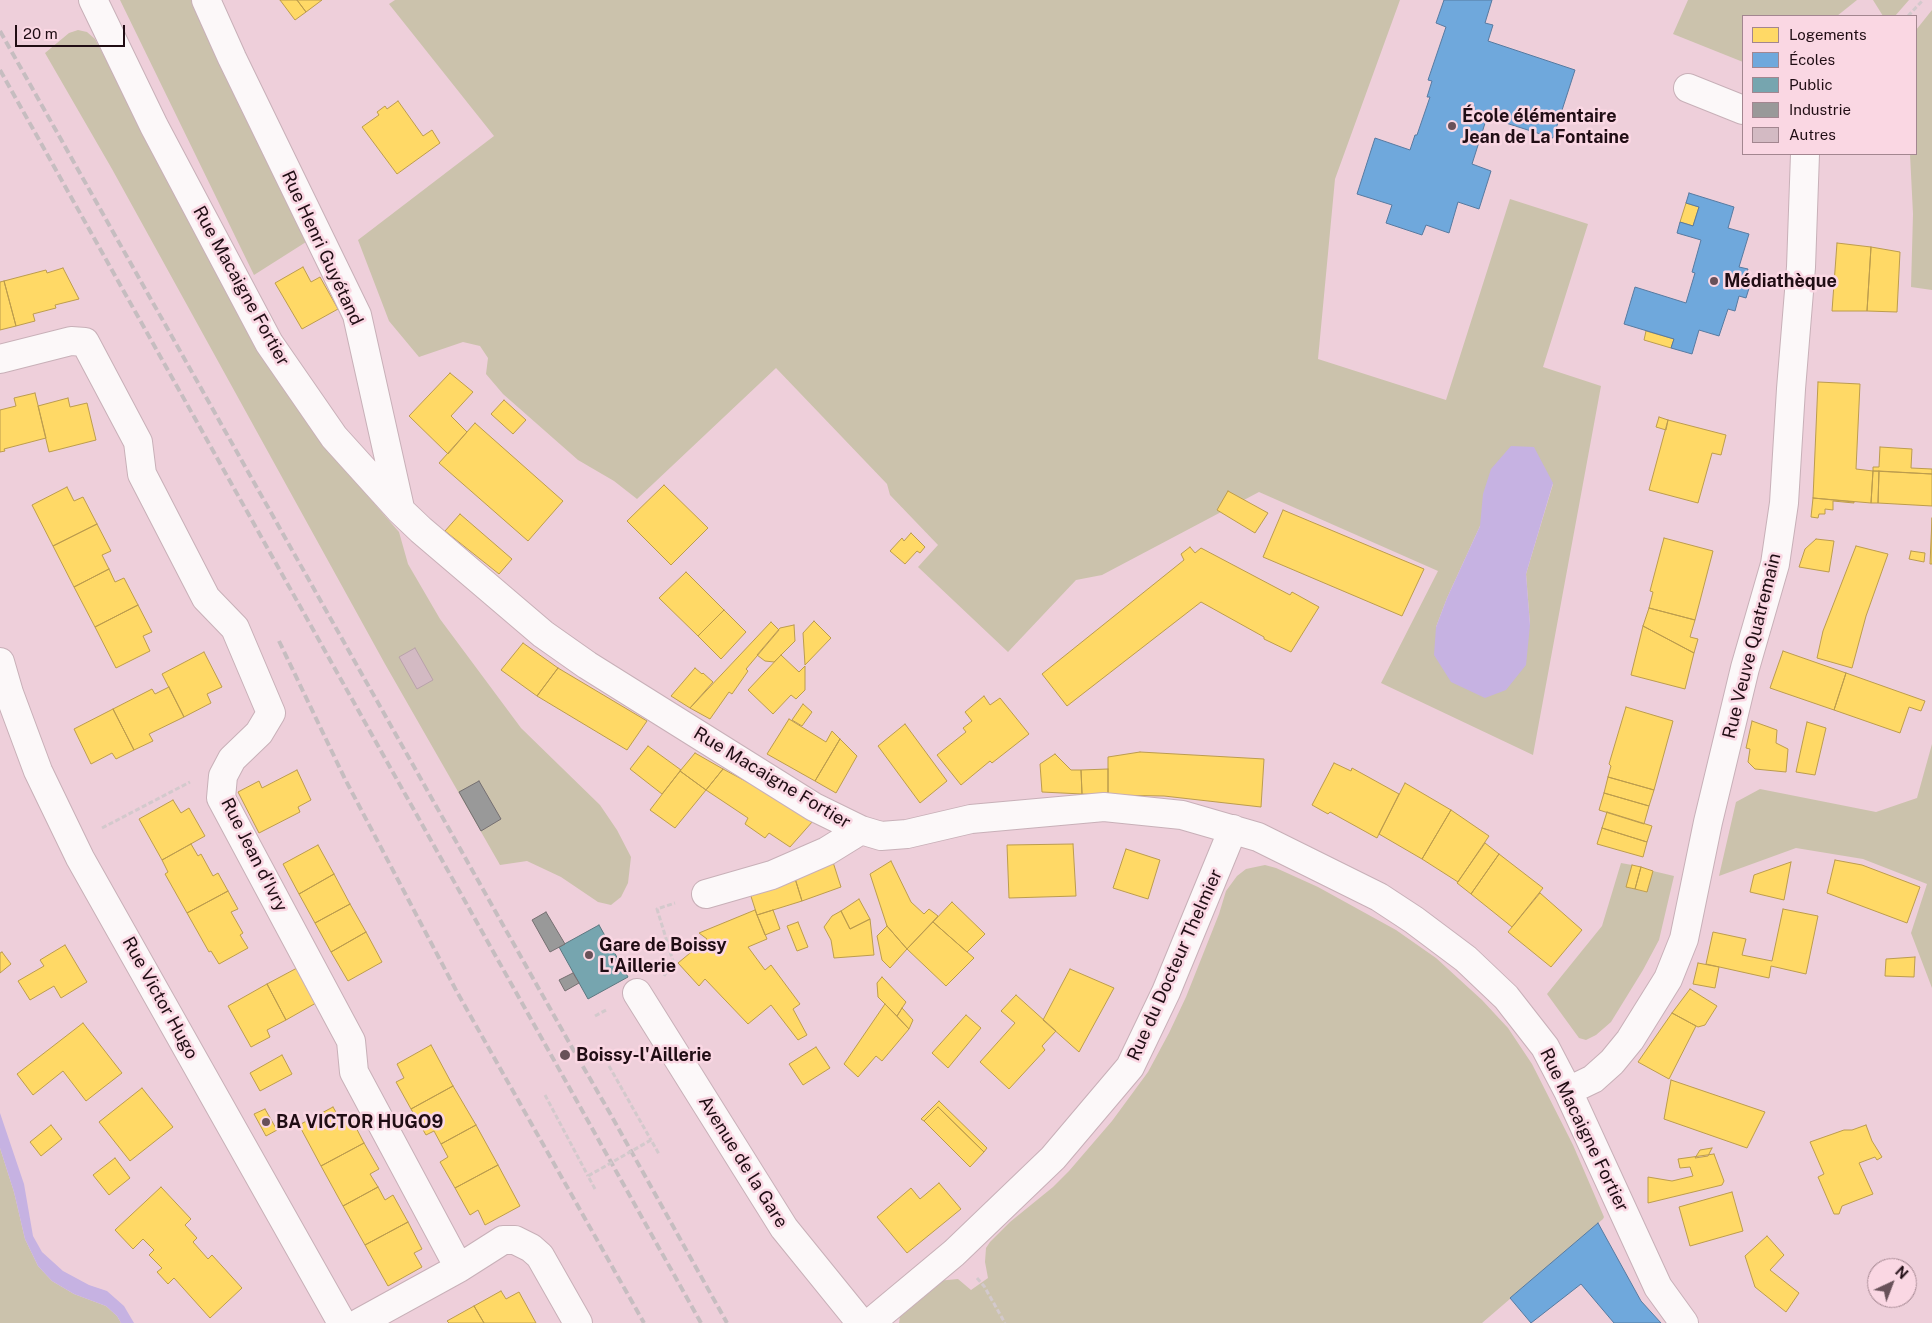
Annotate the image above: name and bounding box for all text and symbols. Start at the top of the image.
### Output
scale bar [18,15,128,47]
legend [1742,15,1917,155]
text: 20 m [23,25,58,42]
text: Logements [1789,26,1867,43]
text: Écoles [1789,51,1835,68]
text: Public [1789,76,1833,93]
text: Industrie [1789,101,1851,118]
place label: École élémentaire Jean de La Fontaine [1462,105,1629,148]
marker: École élémentaire Jean de La Fontaine [1446,120,1458,132]
text: Autres [1789,126,1836,143]
street label: Rue Henri Guyétand [277,167,367,329]
street label: Rue Macaigne Fortier [188,202,294,370]
place label: Médiathèque [1724,270,1837,292]
marker: Médiathèque [1708,275,1720,287]
street label: Rue Veuve Quatremain [1718,551,1786,741]
street label: Rue Macaigne Fortier [690,723,854,833]
street label: Rue Jean d'Ivry [216,794,292,916]
street label: Rue du Docteur Thelmier [1123,866,1227,1064]
street label: Rue Victor Hugo [117,933,203,1063]
place label: Gare de Boissy L'Aillerie [599,934,727,976]
marker: Gare de Boissy L'Aillerie [583,949,595,961]
place label: Boissy-l'Aillerie [576,1044,712,1066]
street label: Rue Macaigne Fortier [1535,1045,1633,1215]
marker: Boissy-l'Aillerie [558,1048,572,1062]
street label: Avenue de la Gare [694,1092,792,1232]
place label: BA VICTOR HUGO9 [276,1111,443,1133]
marker: BA VICTOR HUGO9 [260,1116,272,1128]
north arrow [1867,1258,1917,1308]
text: N [1892,1263,1911,1282]

